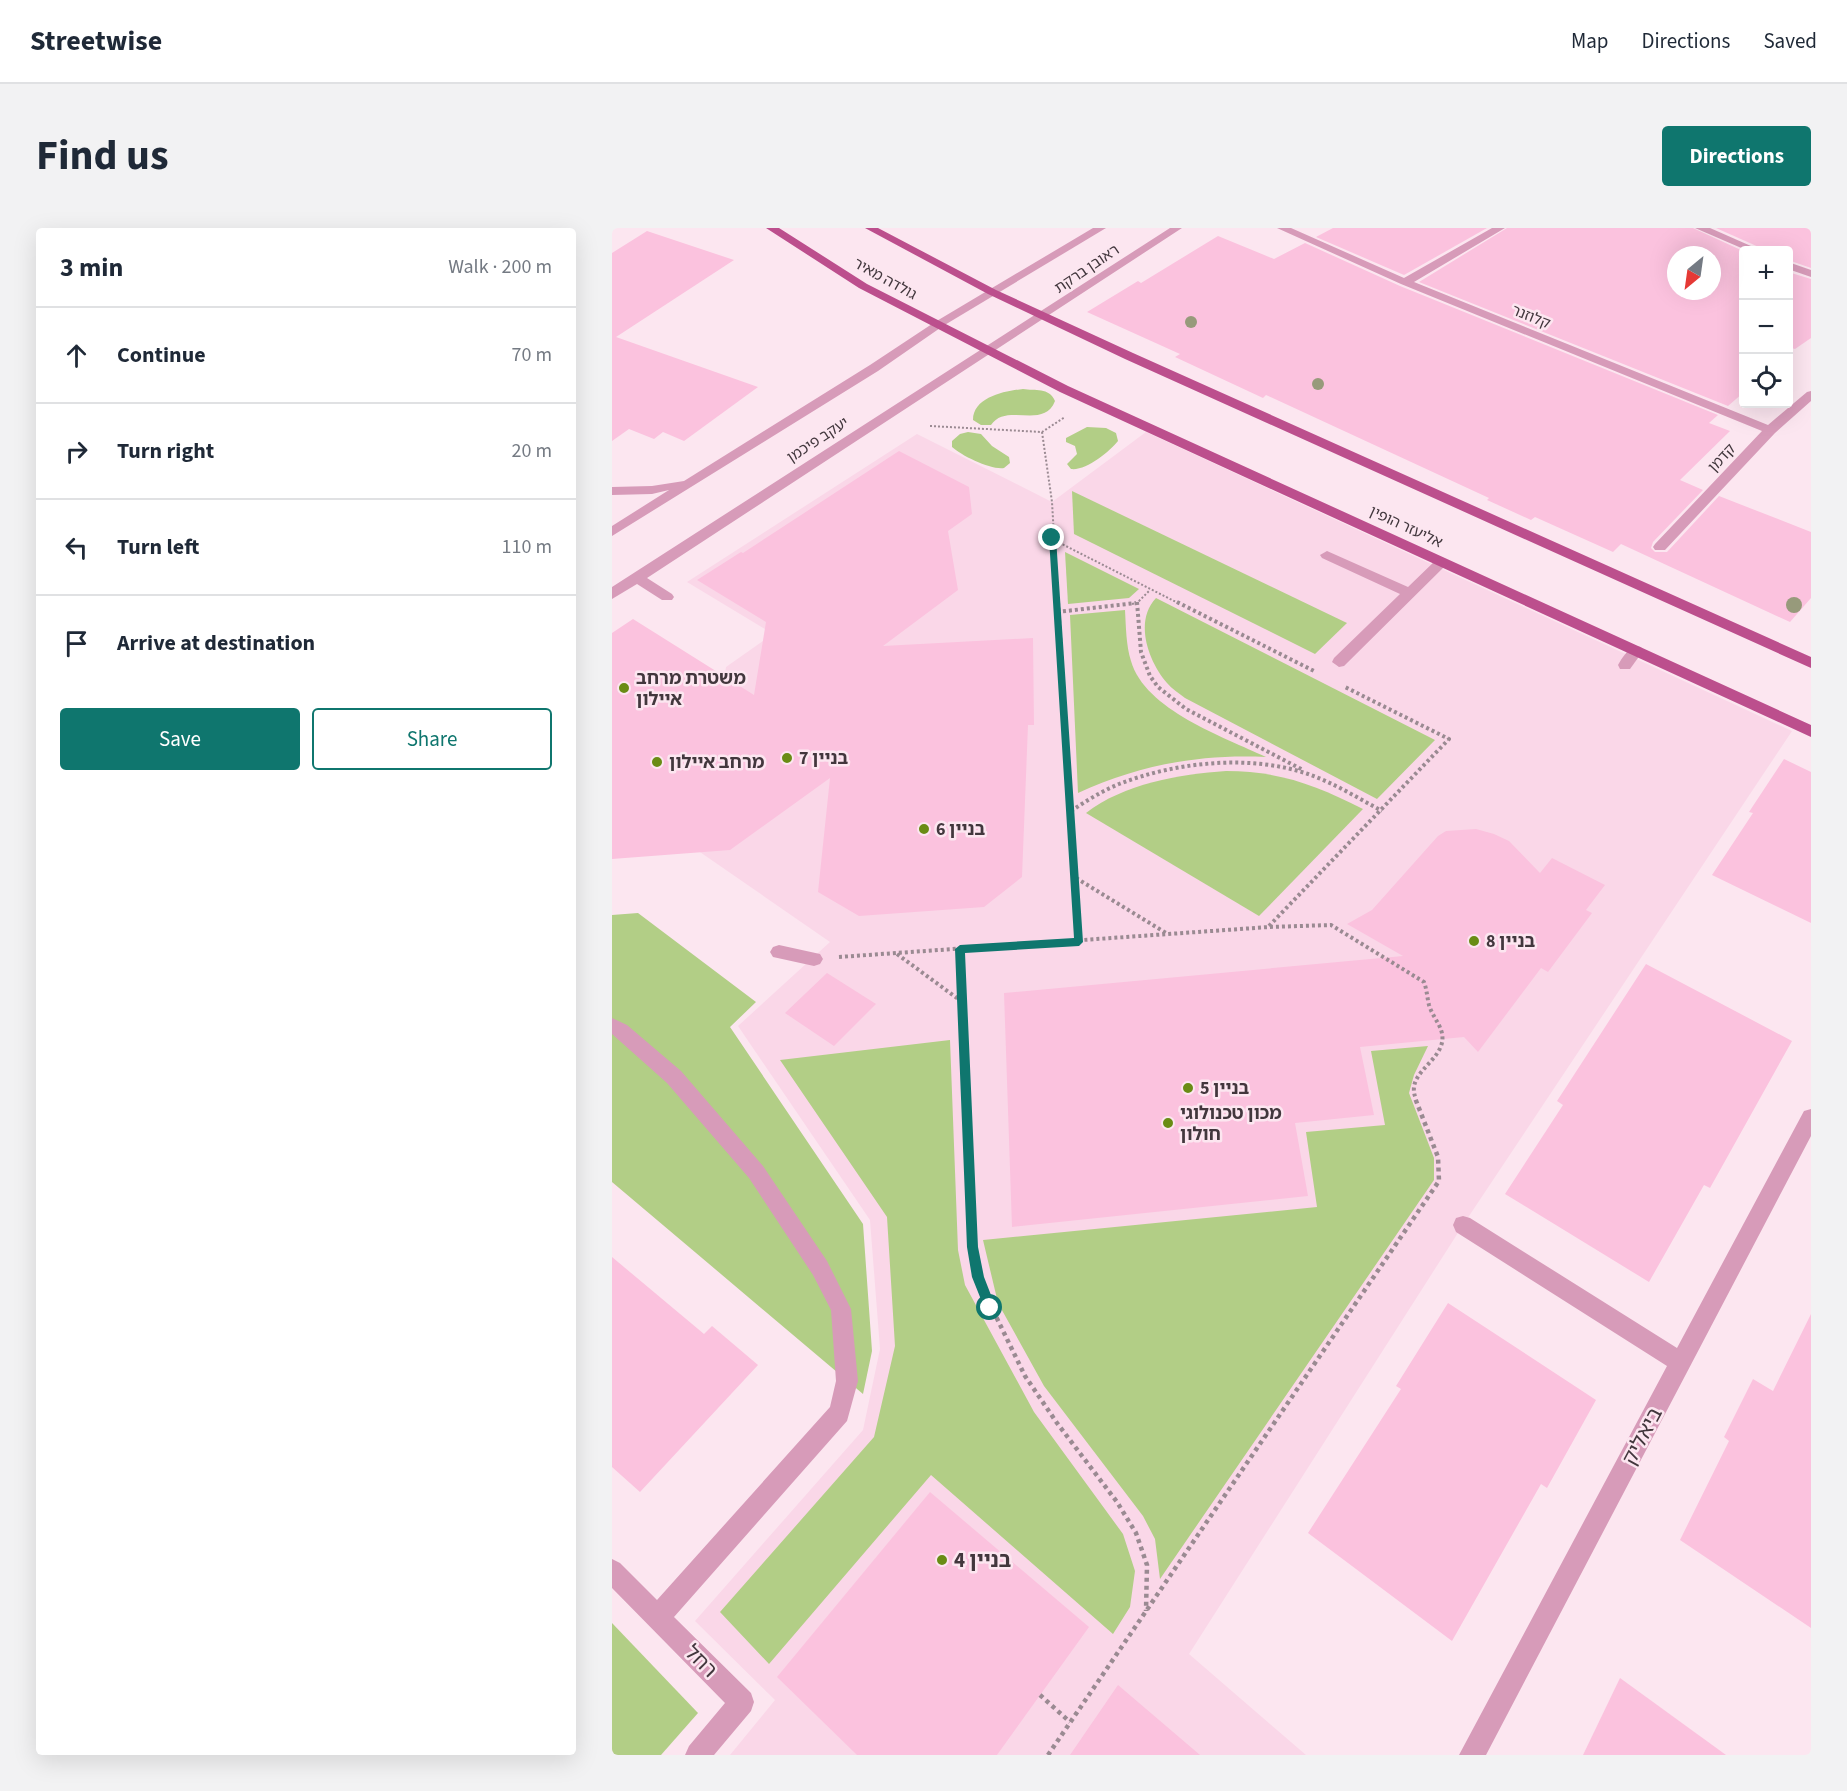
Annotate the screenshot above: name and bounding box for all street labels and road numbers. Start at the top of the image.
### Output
street label: ראובן ברקת [1050,240,1124,298]
street label: גולדה מאיר [850,253,921,305]
street label: קלוזנר [1508,300,1554,334]
street label: יעקב פיכמן [783,412,853,468]
street label: קדמן [1703,439,1741,477]
street label: אליעזר הופין [1366,501,1446,553]
street label: ביאליק [1614,1402,1670,1470]
street label: רחל [678,1638,724,1684]

